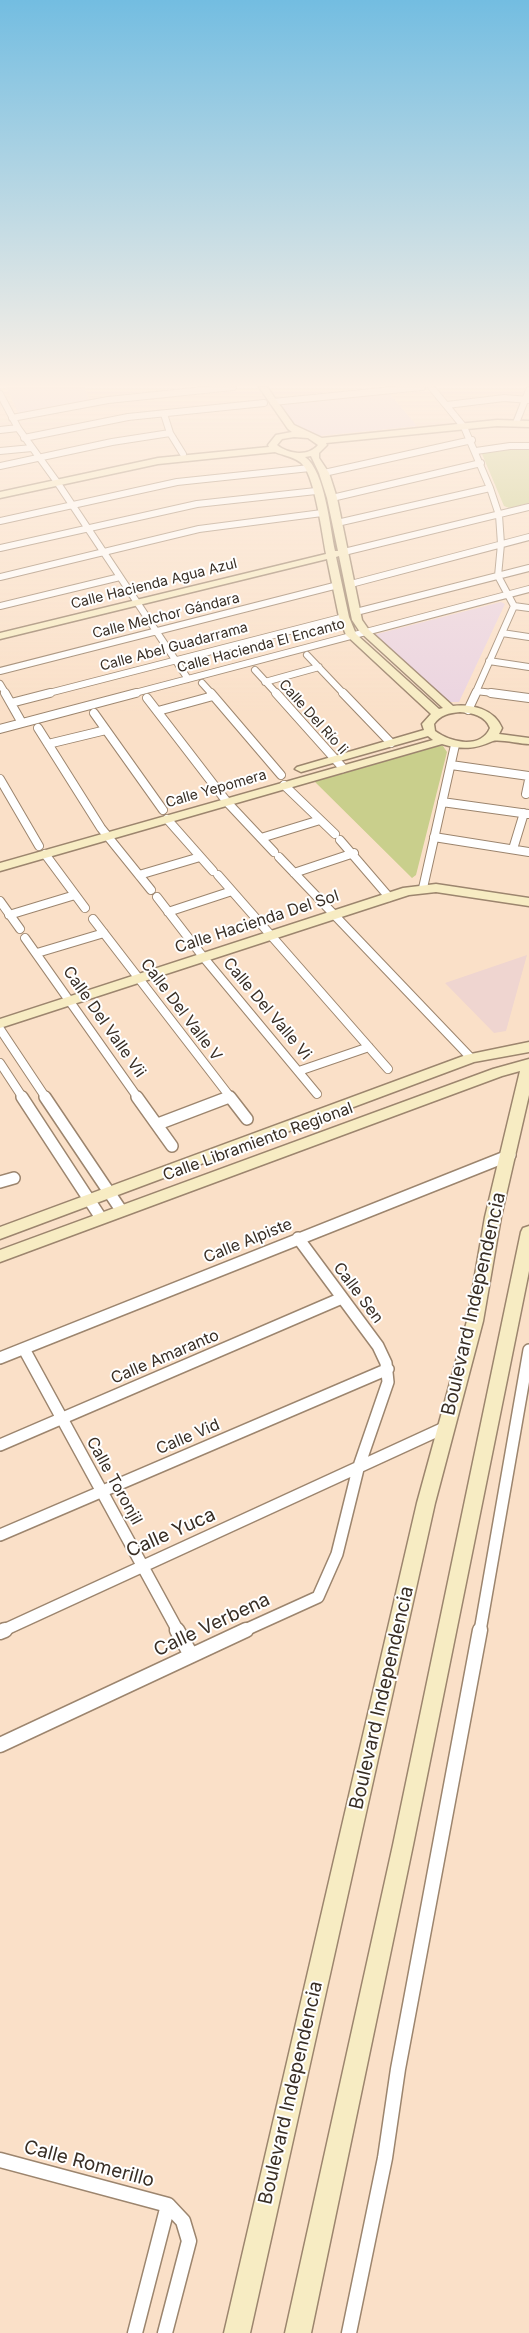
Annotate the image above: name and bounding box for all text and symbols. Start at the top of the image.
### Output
street label: Calle Hacienda Agua Azul [69,555,239,613]
street label: Calle Melchor Gándara [91,590,241,642]
street label: Calle Hacienda El Encanto [175,616,347,676]
street label: Calle Abel Guadarrama [98,619,250,675]
street label: Calle Del Río Ii [275,676,351,758]
street label: Calle Yepomera [164,767,268,811]
street label: Calle Hacienda Del Sol [173,886,341,958]
street label: Calle Del Valle Vi [219,954,315,1064]
street label: Calle Del Valle V [136,955,226,1065]
street label: Calle Del Valle Vii [59,963,149,1081]
street label: Calle Libramiento Regional [160,1099,356,1185]
street label: Boulevard Independencia [437,1190,511,1418]
street label: Calle Alpiste [201,1215,295,1267]
street label: Calle Sen [329,1259,387,1327]
street label: Calle Amaranto [108,1326,222,1388]
street label: Calle Vid [153,1415,223,1459]
street label: Calle Toronjil [82,1434,146,1528]
street label: Calle Yuca [123,1503,219,1563]
street label: Boulevard Independencia [345,1584,419,1812]
street label: Calle Verbena [150,1588,274,1662]
street label: Boulevard Independencia [254,1979,328,2207]
street label: Calle Romerillo [21,2136,157,2192]

